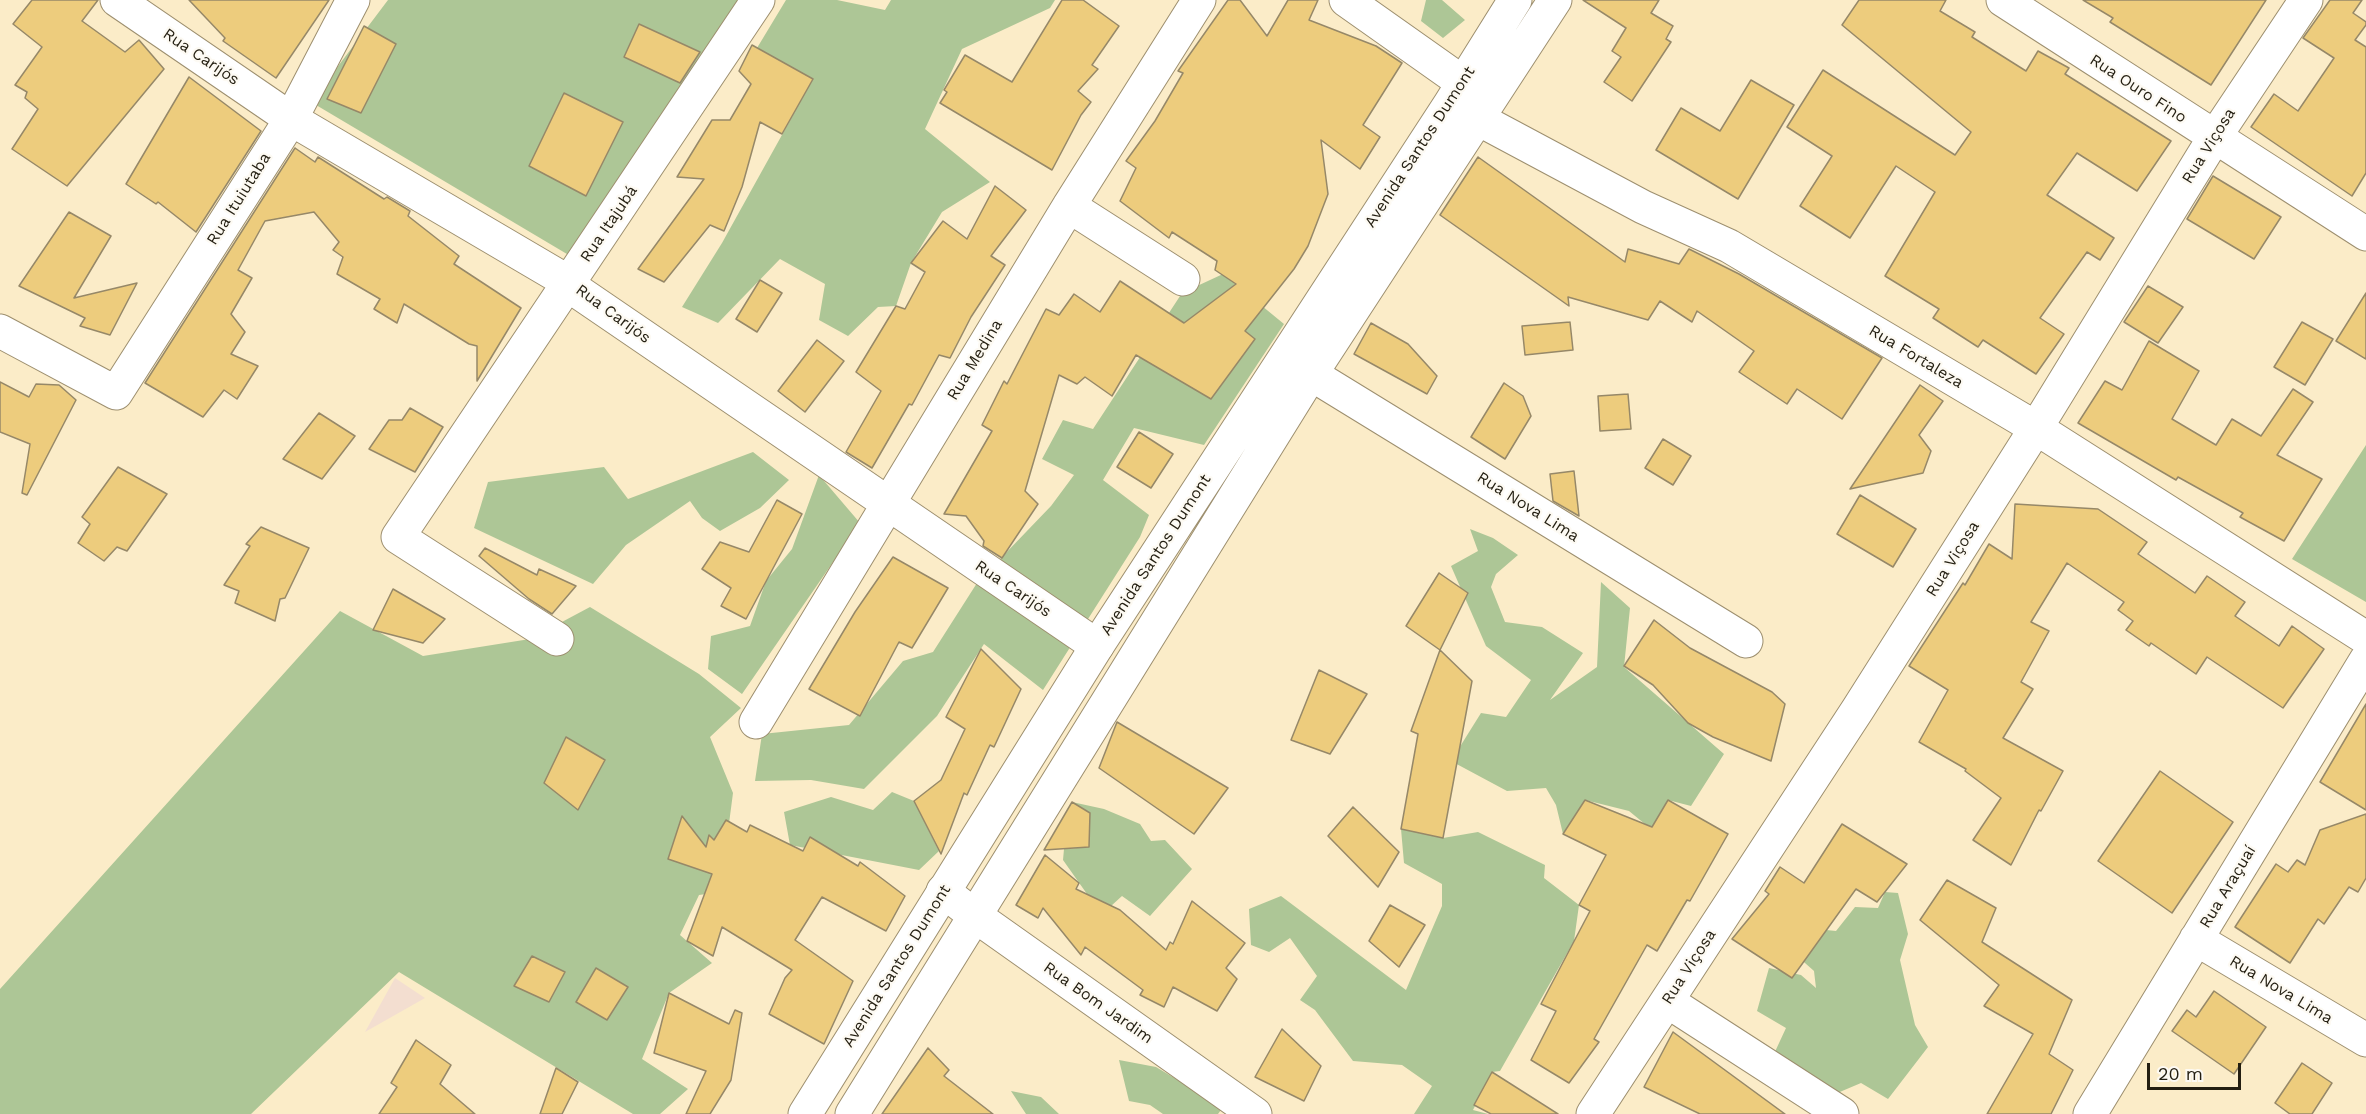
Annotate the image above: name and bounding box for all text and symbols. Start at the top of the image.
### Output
street label: Rua Carijós [159,24,243,90]
street label: Rua Ouro Fino [2086,51,2190,127]
street label: Avenida Santos Dumont [1361,63,1479,231]
street label: Rua Viçosa [2178,105,2240,187]
street label: Rua Ituiutaba [203,149,275,249]
street label: Rua Itajubá [576,182,642,266]
street label: Rua Carijós [572,280,654,348]
street label: Rua Medina [943,316,1007,404]
street label: Rua Fortaleza [1865,321,1967,393]
street label: Rua Nova Lima [1473,468,1583,546]
street label: Avenida Santos Dumont [1097,471,1215,639]
street label: Rua Viçosa [1922,518,1984,600]
street label: Rua Carijós [971,556,1055,622]
street label: Rua Araçuaí [2196,842,2260,932]
street label: Avenida Santos Dumont [839,881,955,1051]
street label: Rua Viçosa [1658,926,1720,1008]
street label: Rua Nova Lima [2226,952,2336,1028]
street label: Rua Bom Jardim [1040,958,1156,1048]
scale bar [2150,1051,2244,1089]
text: 20 m [2158,1063,2203,1084]

